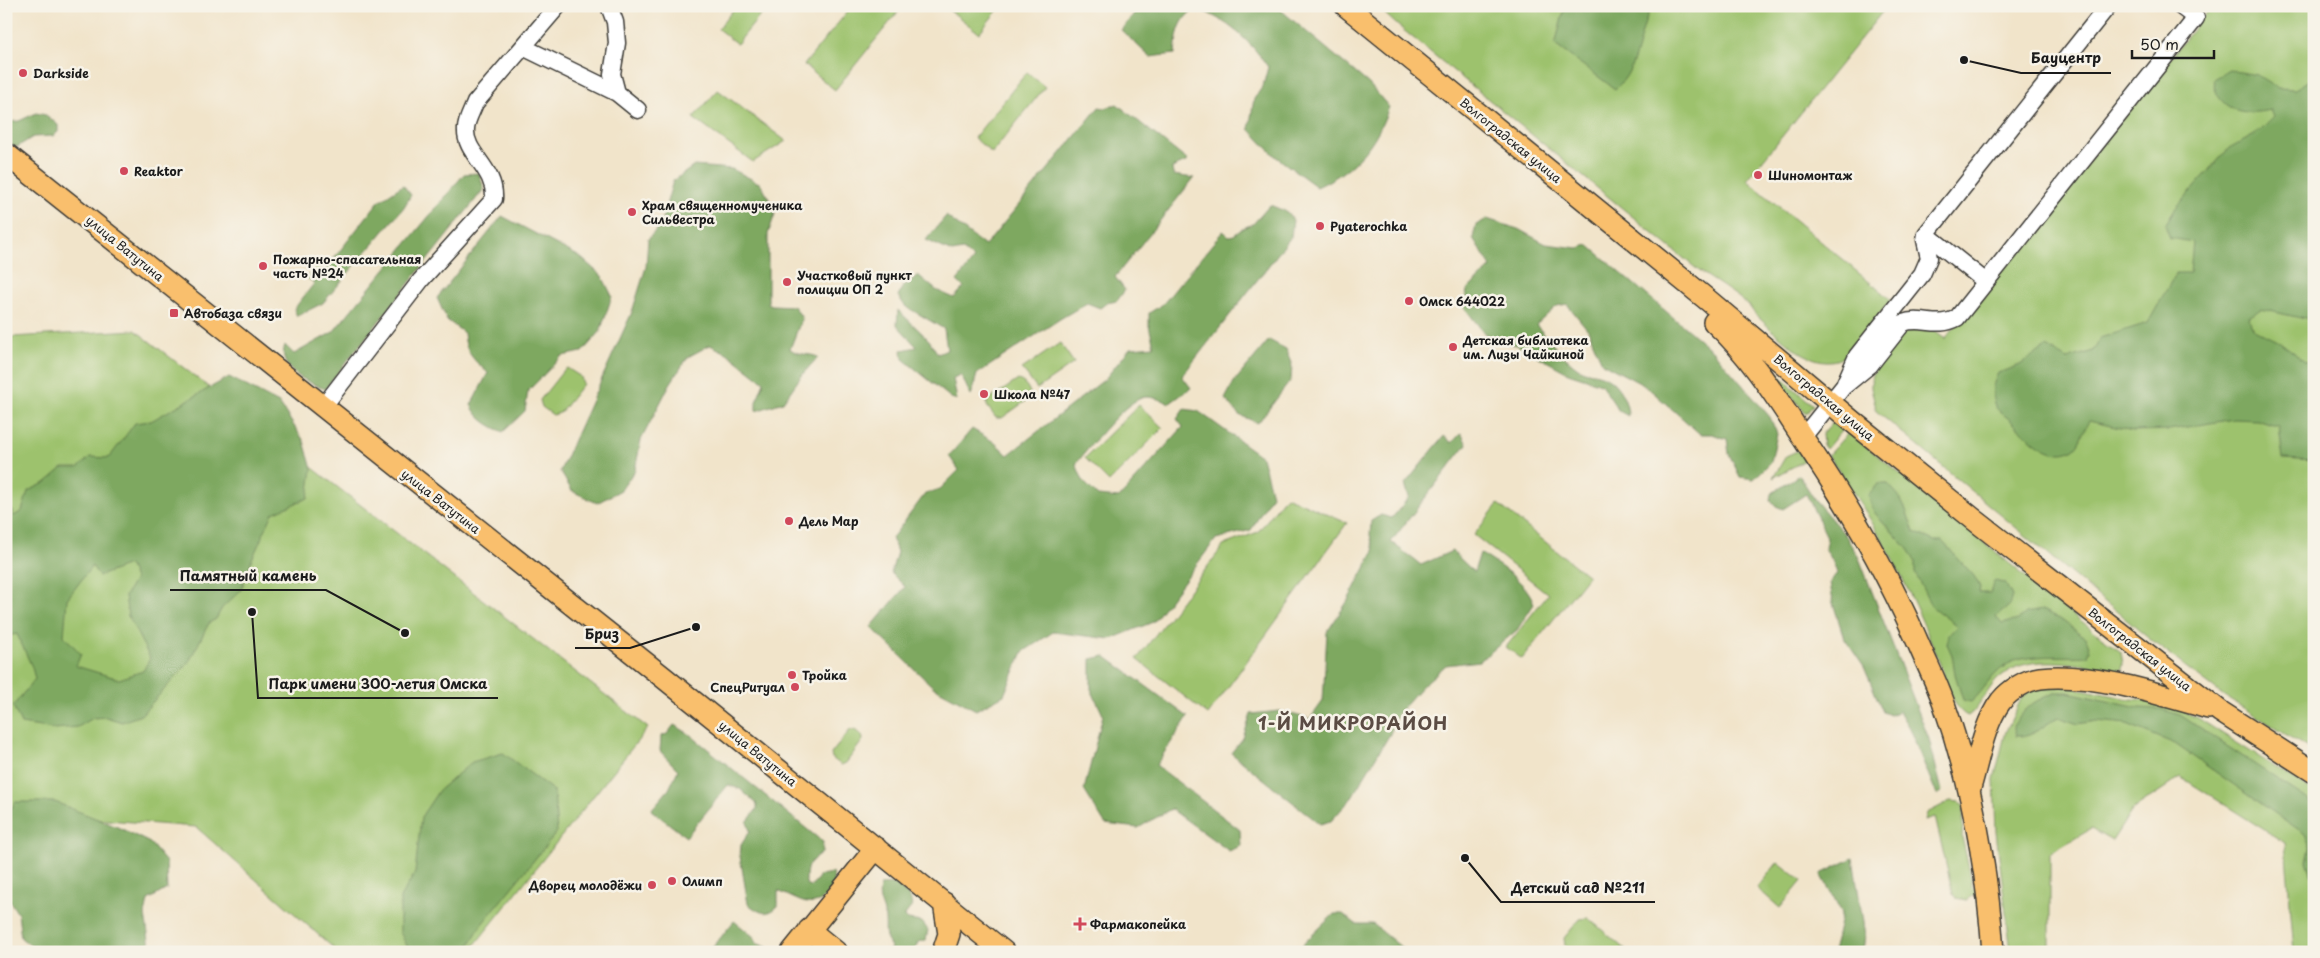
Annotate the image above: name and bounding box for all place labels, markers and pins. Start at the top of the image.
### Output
callout: Бауцентр [2021,44,2111,73]
place label: Darkside [33,64,89,82]
marker: Darkside [17,67,29,79]
place label: Reaktor [134,162,184,180]
marker: Reaktor [118,165,130,177]
place label: Шиномонтаж [1768,166,1853,184]
marker: Шиномонтаж [1752,169,1764,181]
place label: Храм священномученика Сильвестра [642,196,803,228]
marker: Храм священномученика Сильвестра [626,206,638,218]
place label: Pyaterochka [1330,217,1407,235]
marker: Pyaterochka [1314,220,1326,232]
place label: Пожарно-спасательная часть №24 [273,250,422,282]
marker: Пожарно-спасательная часть №24 [257,260,269,272]
place label: Участковый пункт полиции ОП 2 [797,266,913,298]
marker: Участковый пункт полиции ОП 2 [781,276,793,288]
place label: Омск 644022 [1419,292,1505,310]
marker: Омск 644022 [1403,295,1415,307]
place label: Автобаза связи [184,304,282,322]
marker: Автобаза связи [168,307,180,319]
place label: Детская библиотека им. Лизы Чайкиной [1462,331,1589,363]
marker: Детская библиотека им. Лизы Чайкиной [1447,341,1459,353]
place label: Школа №47 [994,385,1071,403]
marker: Школа №47 [978,388,990,400]
place label: Дель Мар [798,512,859,530]
marker: Дель Мар [783,515,795,527]
callout: Памятный камень [170,561,326,590]
callout: Бриз [575,619,630,648]
place label: Тройка [802,666,847,684]
callout: Парк имени 300-летия Омска [258,669,498,698]
marker: Тройка [786,669,798,681]
place label: СпецРитуал [710,678,785,696]
marker: СпецРитуал [789,681,801,693]
place label: Олимп [682,872,723,890]
callout: Детский сад №211 [1501,873,1655,902]
marker: Олимп [666,875,678,887]
place label: Дворец молодёжи [528,876,642,894]
marker: Дворец молодёжи [646,879,658,891]
place label: Фармакопейка [1090,915,1186,933]
marker: Фармакопейка [1074,918,1086,930]

